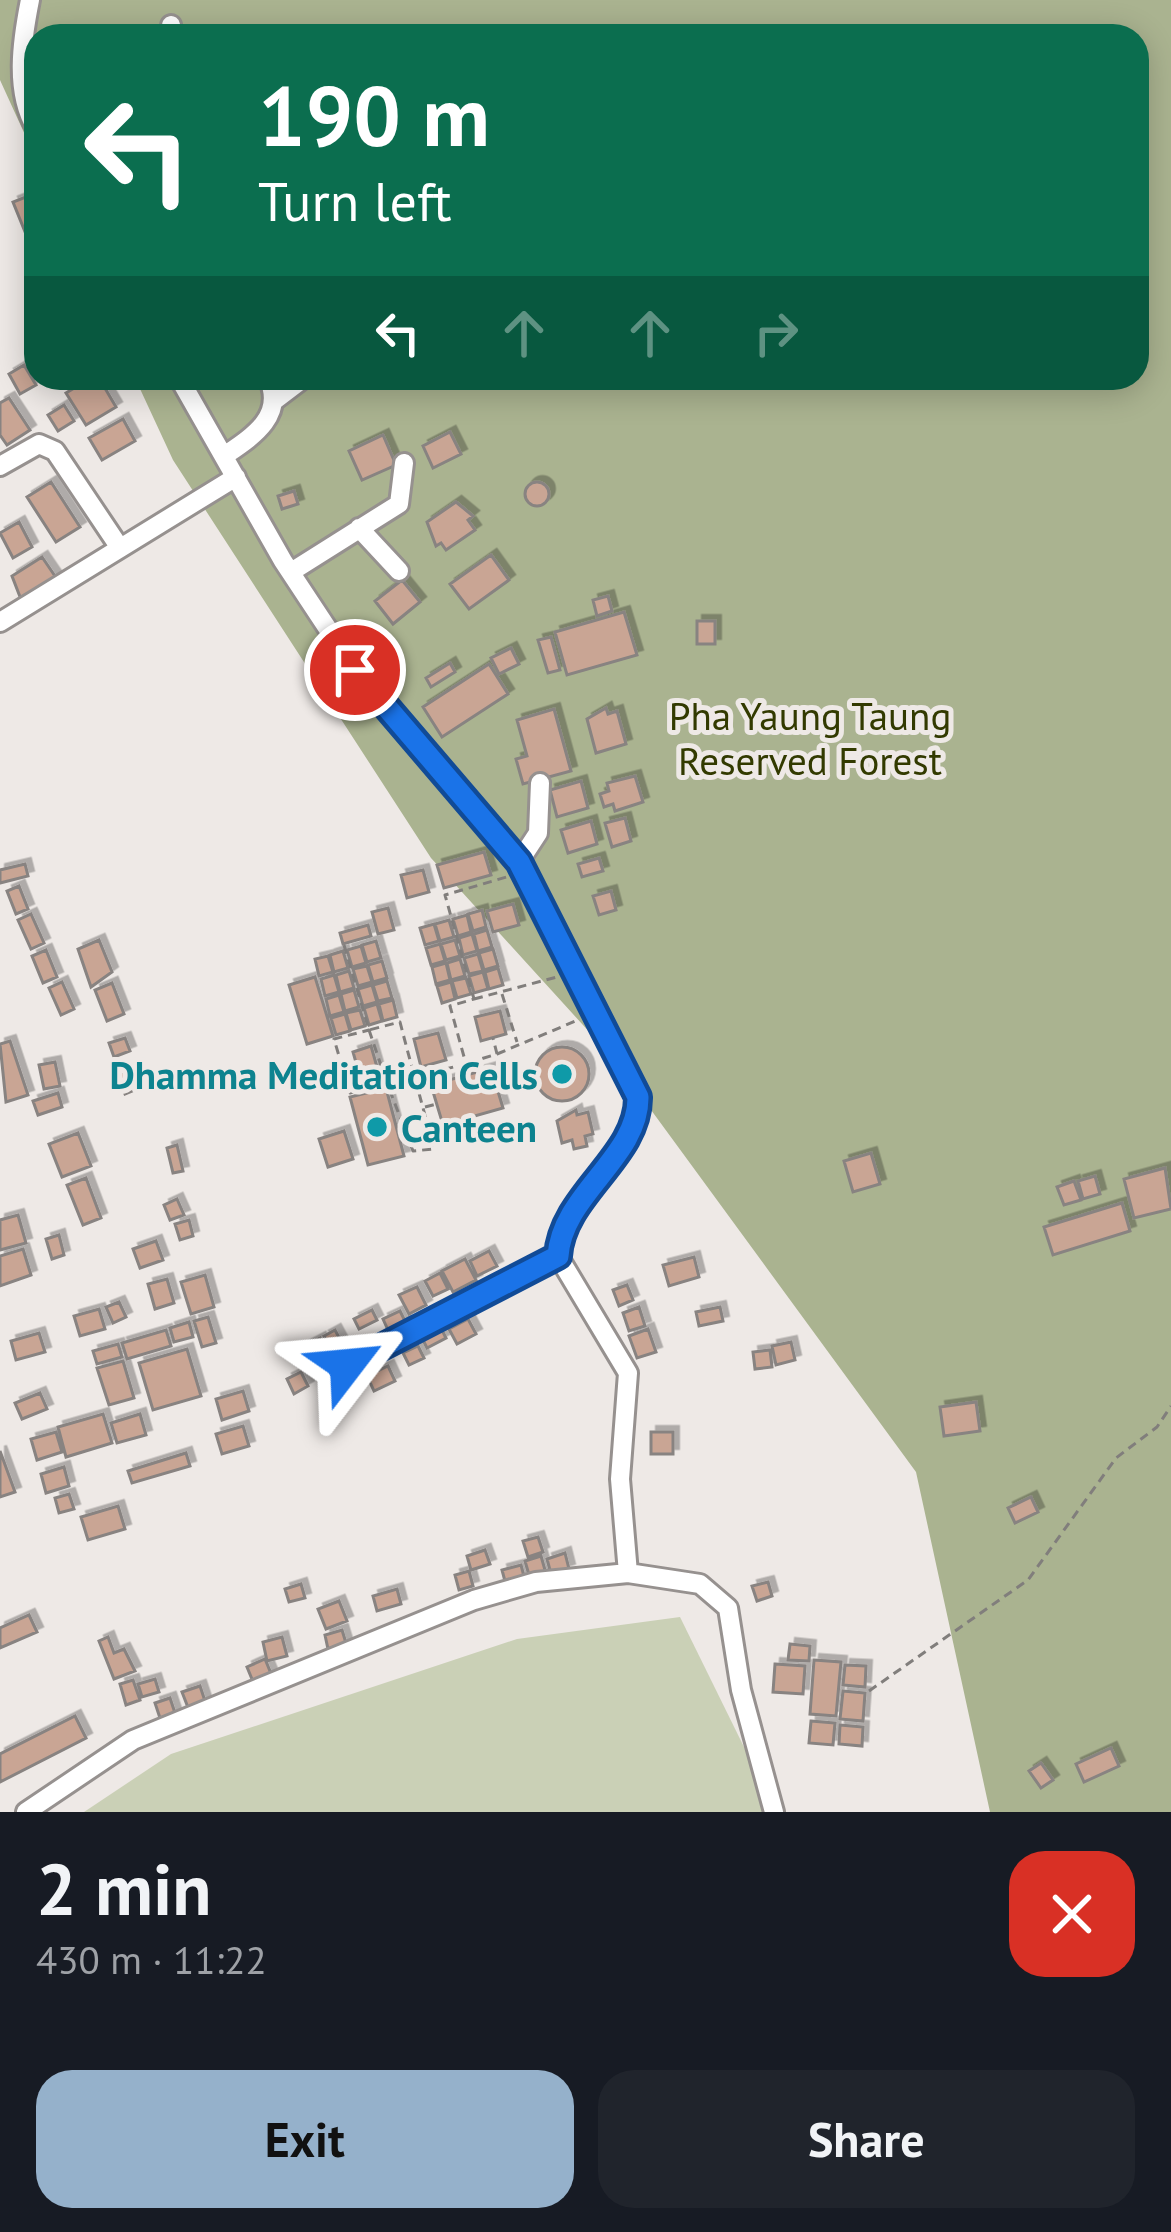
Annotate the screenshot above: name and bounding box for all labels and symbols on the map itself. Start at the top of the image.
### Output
pin [304,619,406,721]
park label: Pha Yaung Taung Reserved Forest [669,690,951,786]
place label: Dhamma Meditation Cells [109,1049,538,1100]
marker: Dhamma Meditation Cells [549,1061,575,1087]
place label: Canteen [401,1102,537,1153]
marker: Canteen [364,1114,390,1140]
position arrow [284,1302,410,1428]

